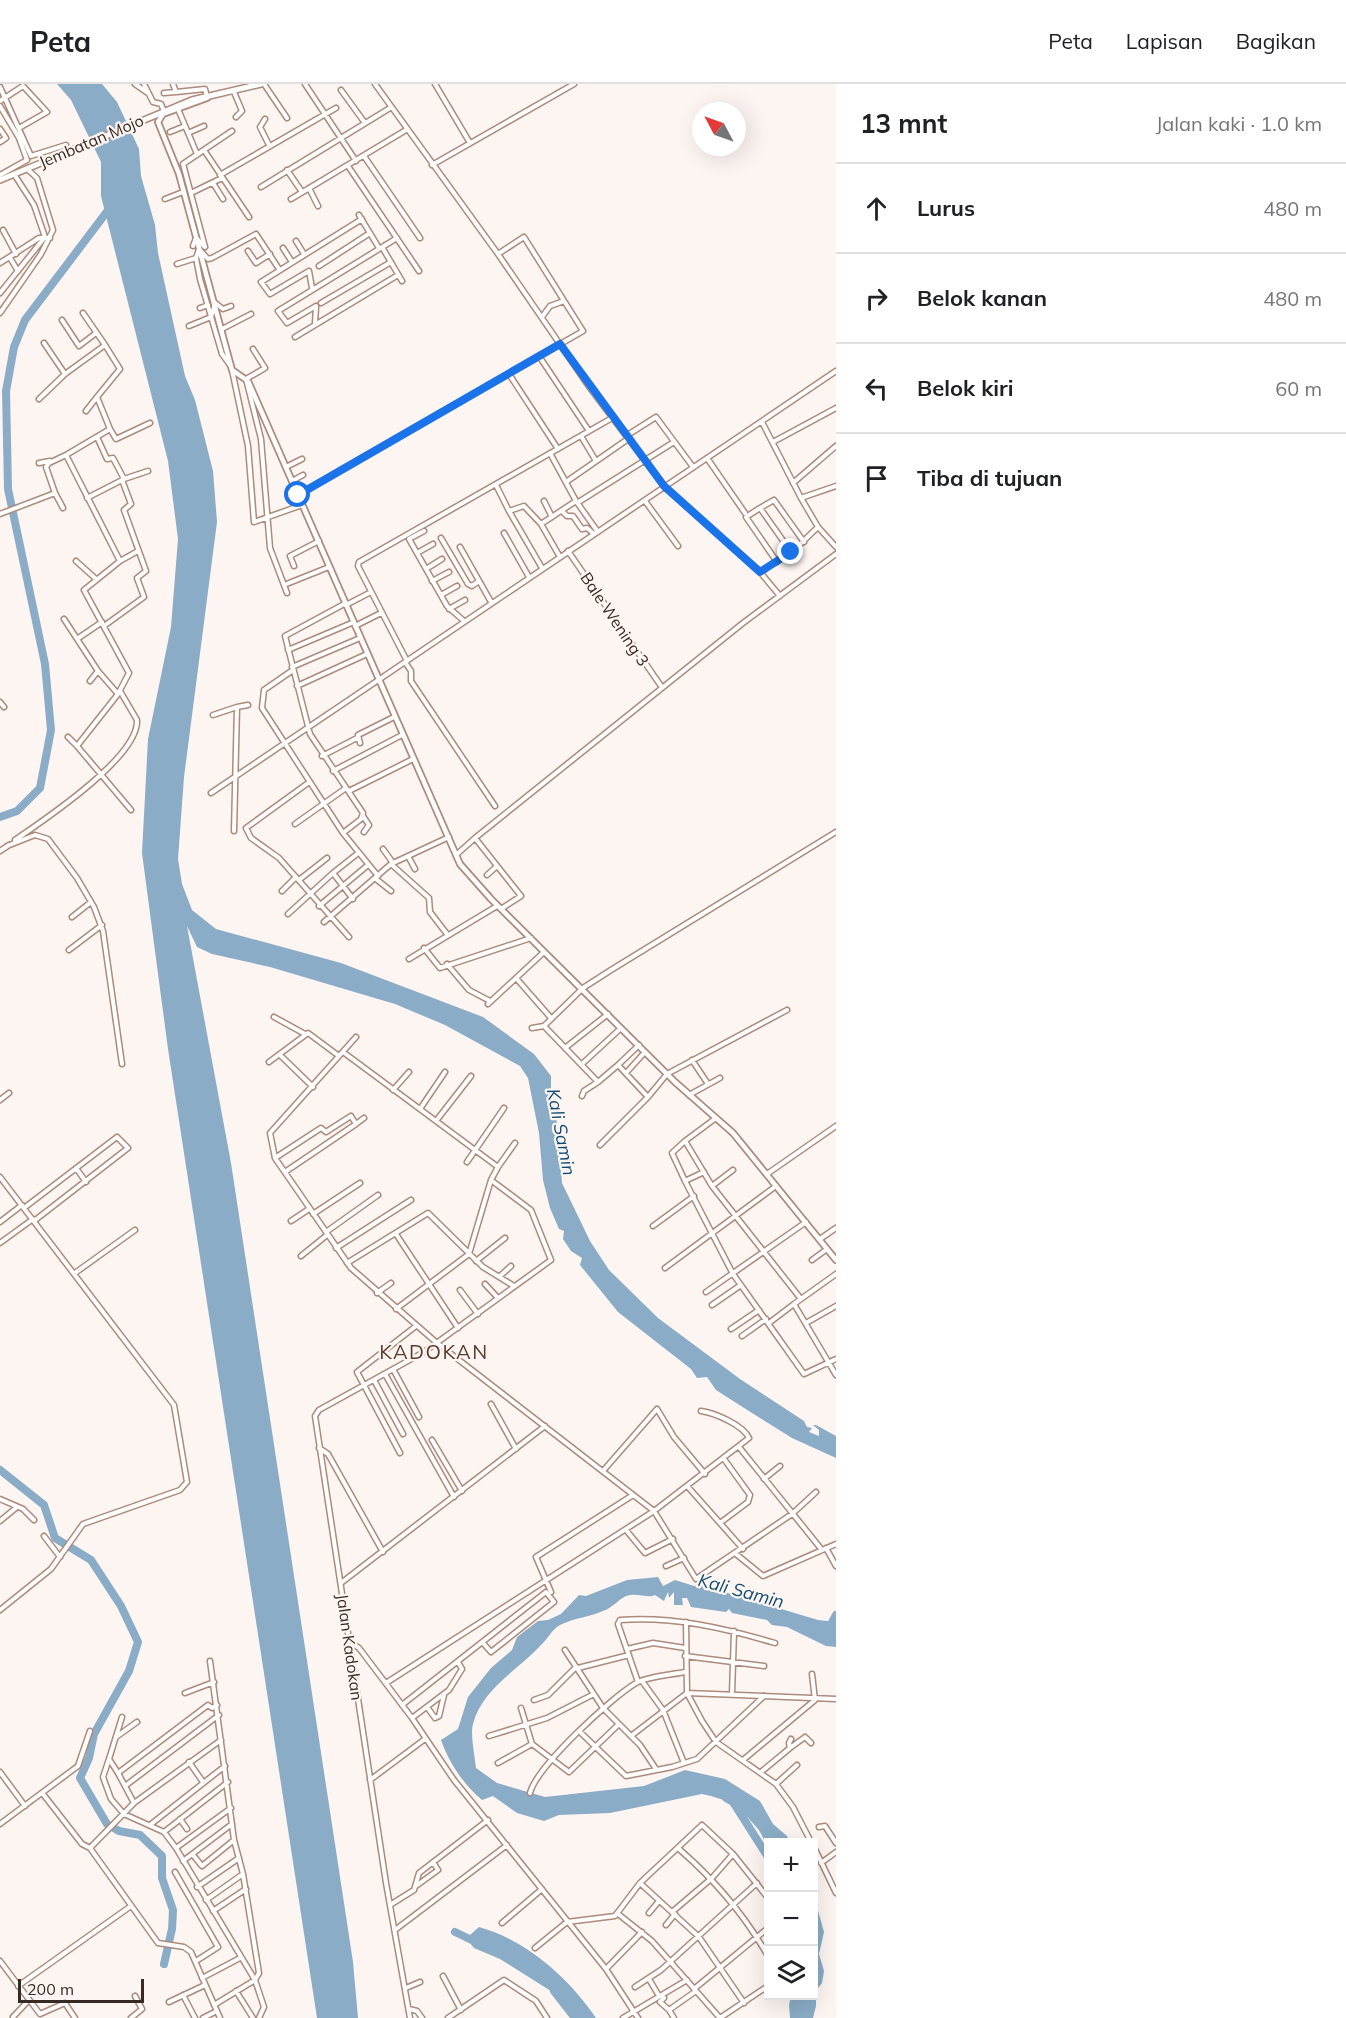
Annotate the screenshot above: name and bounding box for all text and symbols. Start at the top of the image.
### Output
text: Peta [30,24,91,59]
text: Peta [1048,28,1093,54]
text: Lapisan [1126,28,1203,54]
text: Bagikan [1236,28,1316,54]
north arrow [692,102,746,156]
text: 13 mnt [860,107,947,140]
street label: Jembatan Mojo [36,110,146,172]
text: Jalan kaki · 1.0 km [1156,111,1322,136]
icon: ahead [860,192,893,225]
text: Lurus [917,194,975,222]
text: 480 m [1263,196,1322,221]
icon: right [860,282,893,315]
text: Belok kanan [917,284,1047,312]
text: 480 m [1263,286,1322,311]
icon: left [860,372,893,405]
text: Belok kiri [917,374,1013,402]
text: 60 m [1275,376,1322,401]
icon: arrive [860,462,893,495]
text: Tiba di tujuan [917,464,1062,492]
route start [284,481,310,507]
route end [777,538,803,564]
street label: Bale Wening 3 [576,568,654,670]
water label: Kali Samin [542,1086,581,1177]
district label: KADOKAN [379,1339,489,1364]
water label: Kali Samin [696,1568,787,1613]
street label: Jalan Kadokan [333,1592,367,1702]
map controls [764,1838,818,2000]
button: + [764,1838,818,1892]
button: − [764,1892,818,1946]
button: layers [764,1946,818,2000]
scale bar [18,1976,144,2004]
text: 200 m [27,1979,74,1999]

